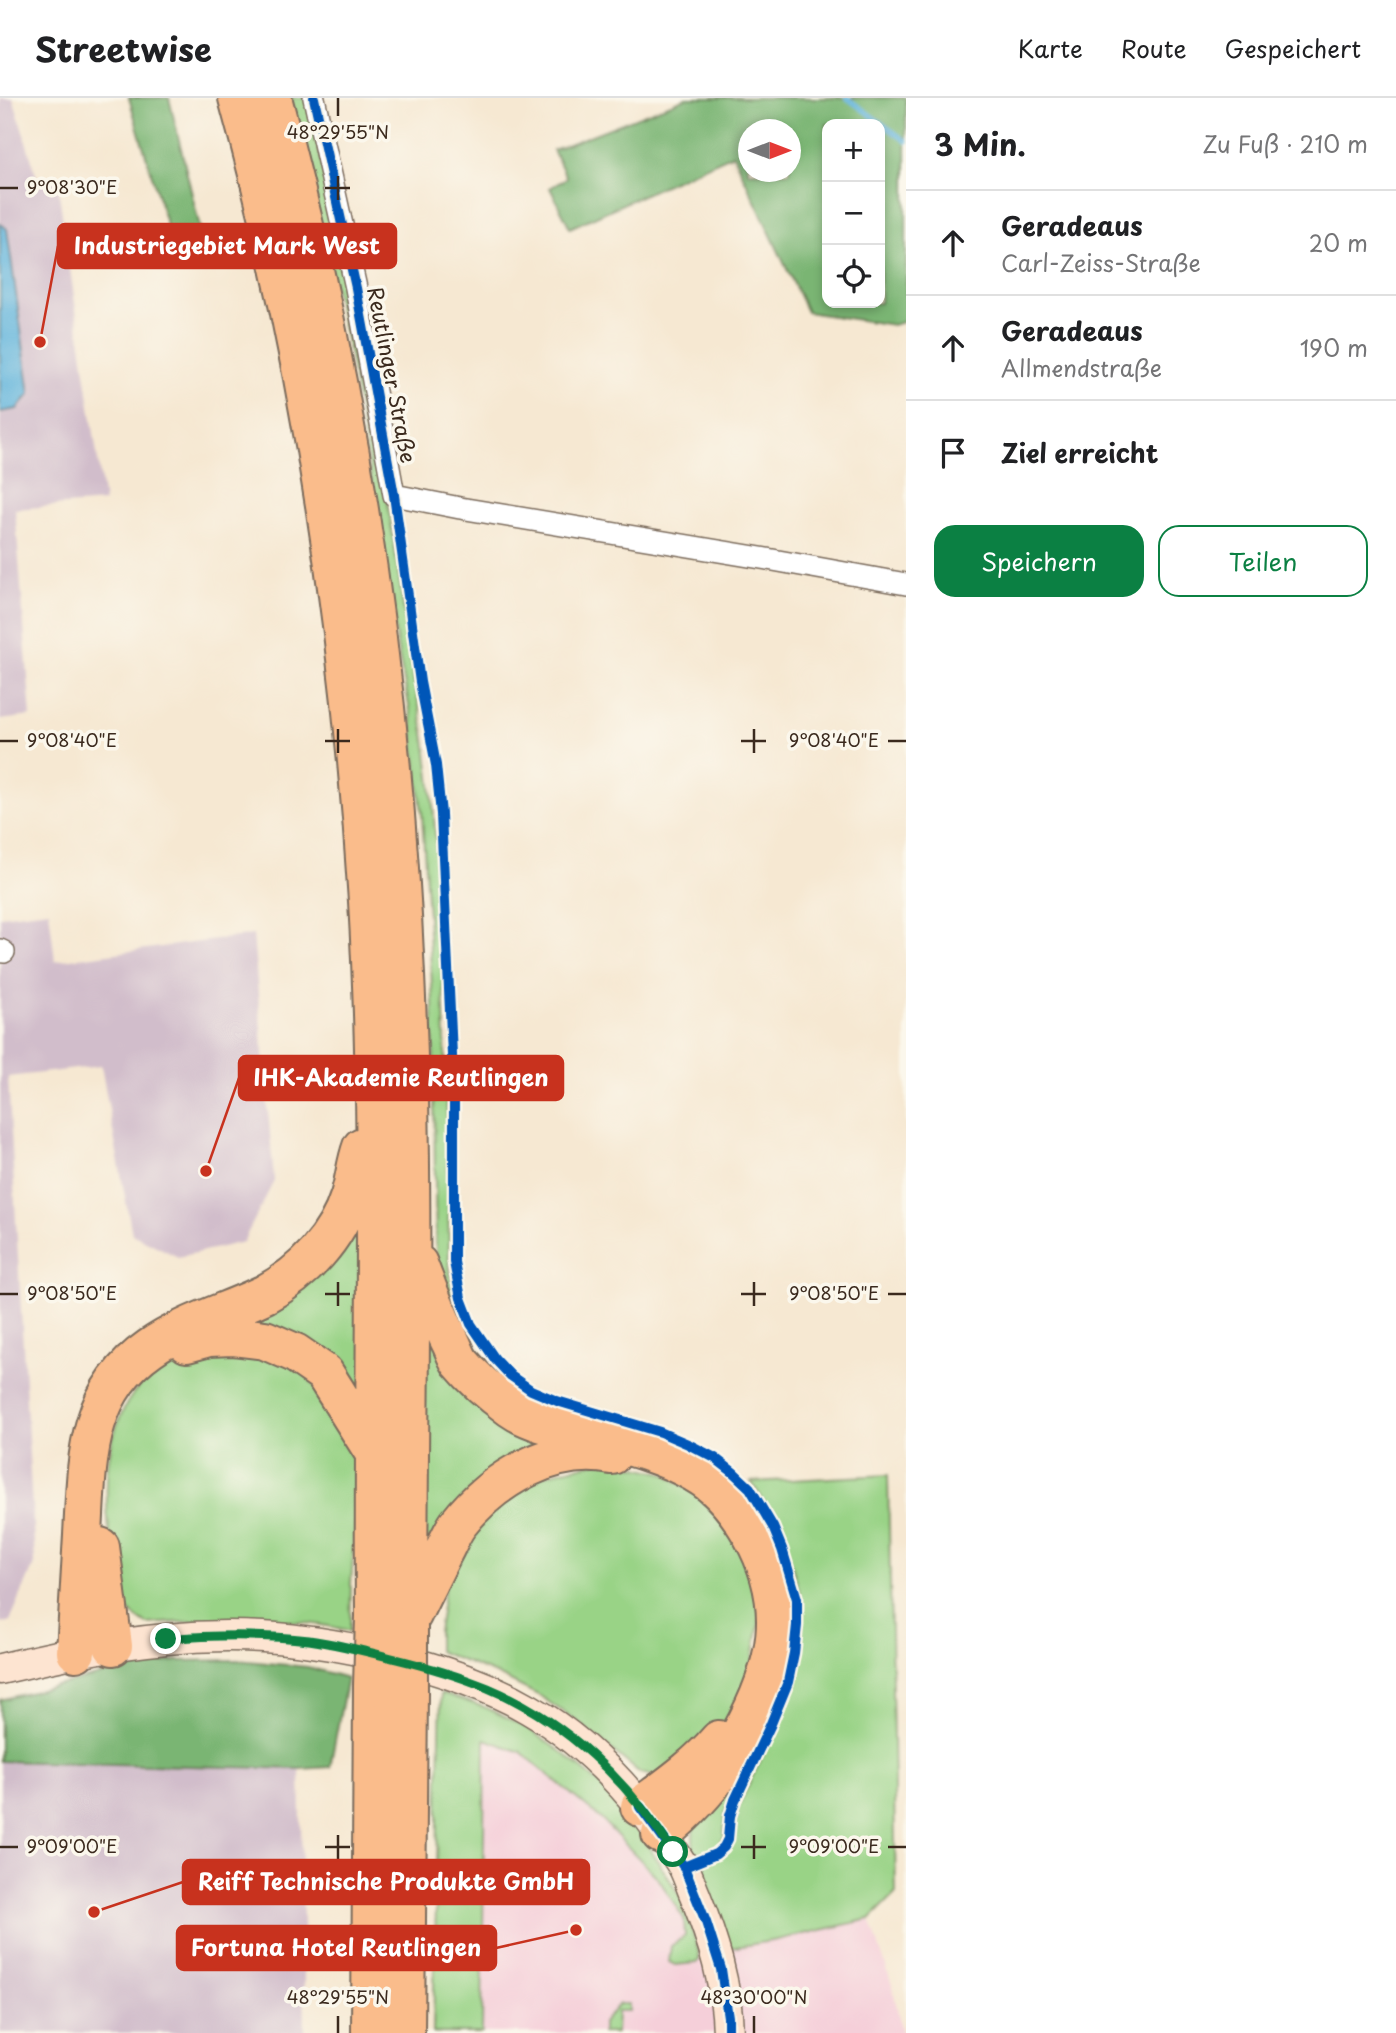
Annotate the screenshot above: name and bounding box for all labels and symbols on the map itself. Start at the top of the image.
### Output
text: 48°29'55"N [287,118,389,145]
north arrow [738,119,801,182]
text: 9°08'30"E [27,173,117,200]
callout: Industriegebiet Mark West [58,224,396,268]
text: Industriegebiet Mark West [74,227,380,262]
street label: Reutlinger Straße [360,284,426,465]
text: 9°08'40"E [27,726,117,753]
text: 9°08'40"E [789,726,879,753]
callout: IHK-Akademie Reutlingen [239,1056,563,1100]
text: IHK-Akademie Reutlingen [253,1059,549,1094]
text: 9°08'50"E [27,1279,117,1306]
text: 9°08'50"E [789,1279,879,1306]
route end [150,1623,181,1654]
text: 9°09'00"E [27,1832,117,1859]
text: 9°09'00"E [789,1832,879,1859]
route start [657,1836,688,1867]
callout: Reiff Technische Produkte GmbH [183,1860,589,1904]
text: Reiff Technische Produkte GmbH [198,1863,574,1898]
callout: Fortuna Hotel Reutlingen [177,1926,496,1970]
text: Fortuna Hotel Reutlingen [191,1929,481,1964]
text: 48°29'55"N [287,1983,389,2010]
text: 48°30'00"N [700,1983,808,2010]

